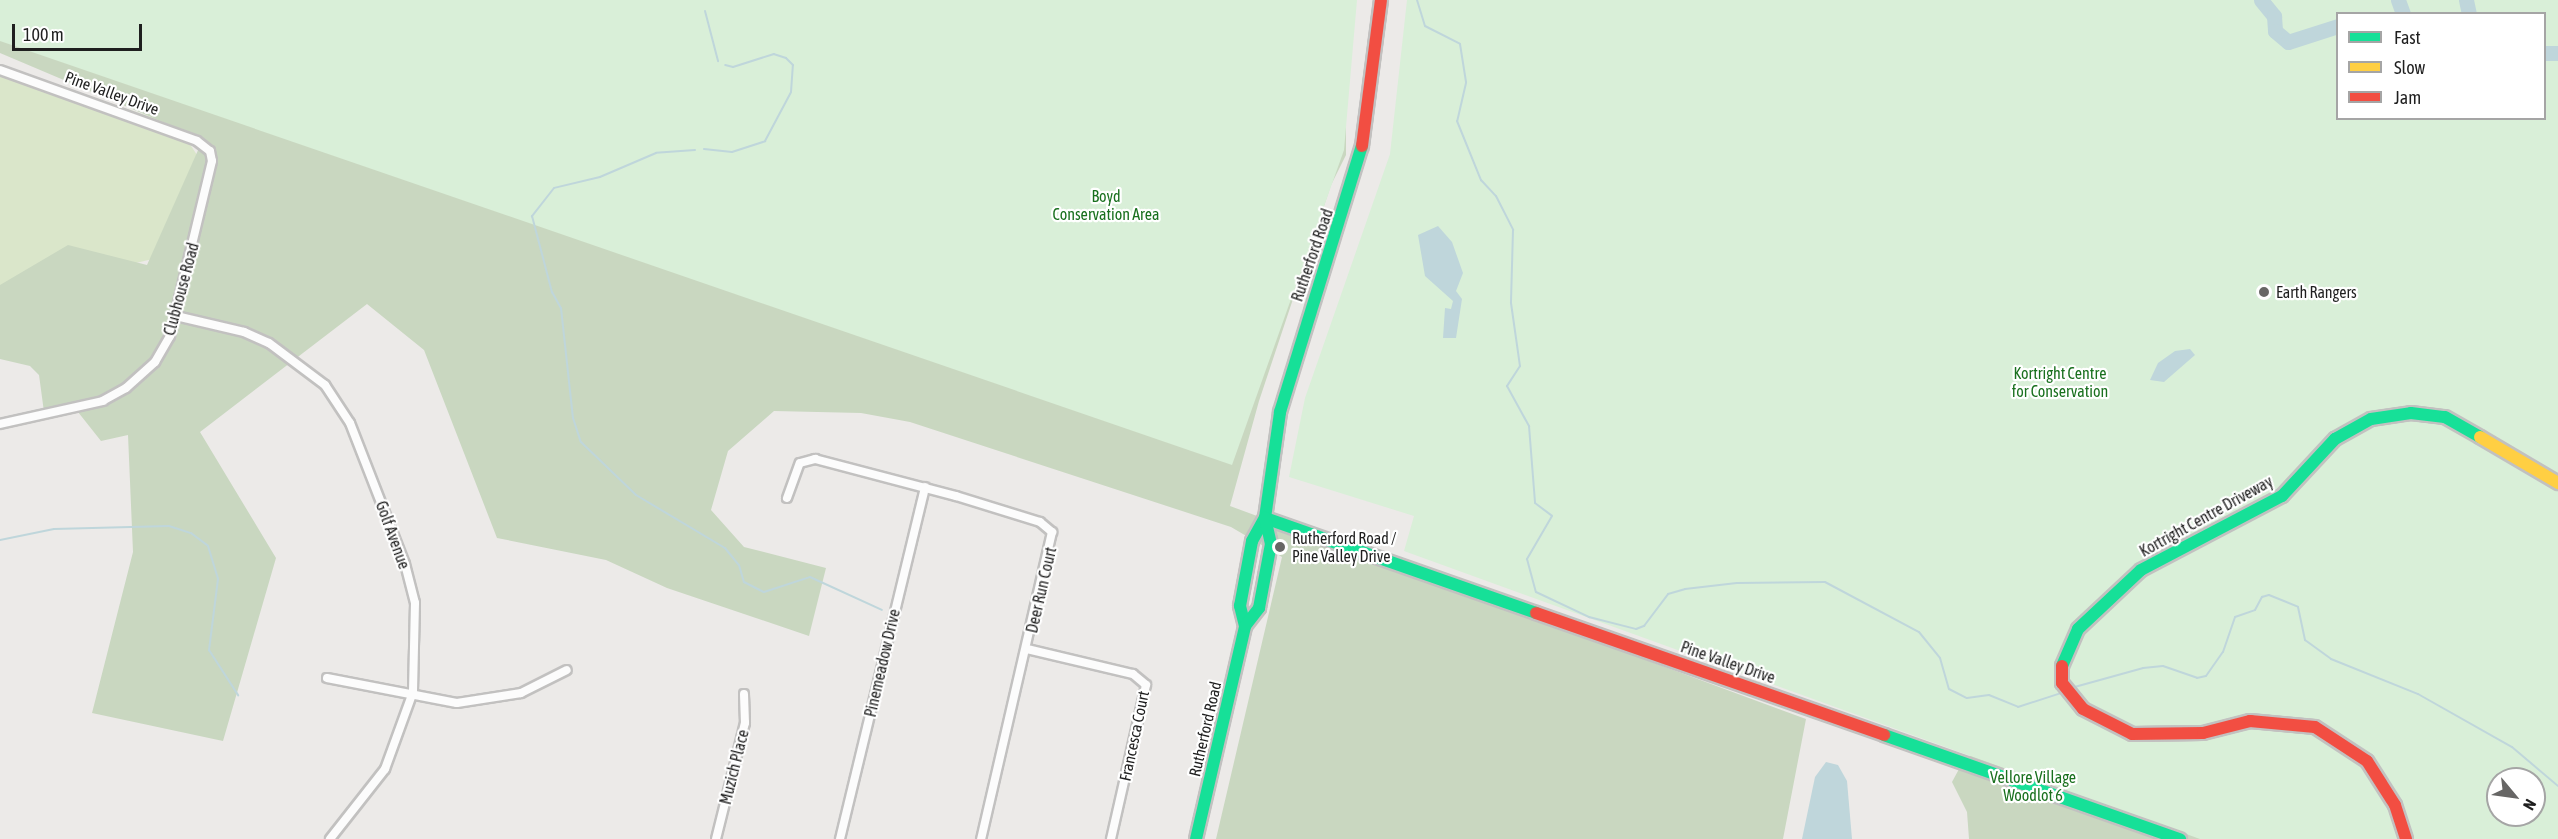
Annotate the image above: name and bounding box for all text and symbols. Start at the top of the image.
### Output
scale bar [15,12,146,50]
legend [2336,12,2546,120]
text: 100 m [23,24,64,45]
text: Fast [2394,27,2421,48]
text: Slow [2394,57,2425,78]
street label: Pine Valley Drive [62,67,162,119]
text: Jam [2394,87,2421,108]
park label: Boyd Conservation Area [1052,186,1160,224]
street label: Rutherford Road [1287,206,1337,304]
street label: Clubhouse Road [159,240,203,338]
place label: Earth Rangers [2276,282,2357,302]
marker: Earth Rangers [2257,285,2271,299]
park label: Kortright Centre for Conservation [2012,363,2108,401]
street label: Kortright Centre Driveway [2136,471,2276,561]
street label: Golf Avenue [372,498,414,572]
place label: Rutherford Road / Pine Valley Drive [1292,528,1396,566]
marker: Rutherford Road / Pine Valley Drive [1273,540,1287,554]
street label: Deer Run Court [1022,545,1060,635]
street label: Pinemeadow Drive [860,607,904,719]
street label: Pine Valley Drive [1678,637,1778,687]
street label: Rutherford Road [1185,680,1225,778]
street label: Francesca Court [1115,689,1153,783]
street label: Muzich Place [715,728,753,806]
park label: Vellore Village Woodlot 6 [1990,767,2076,805]
north arrow [2486,767,2546,827]
text: N [2520,796,2540,813]

